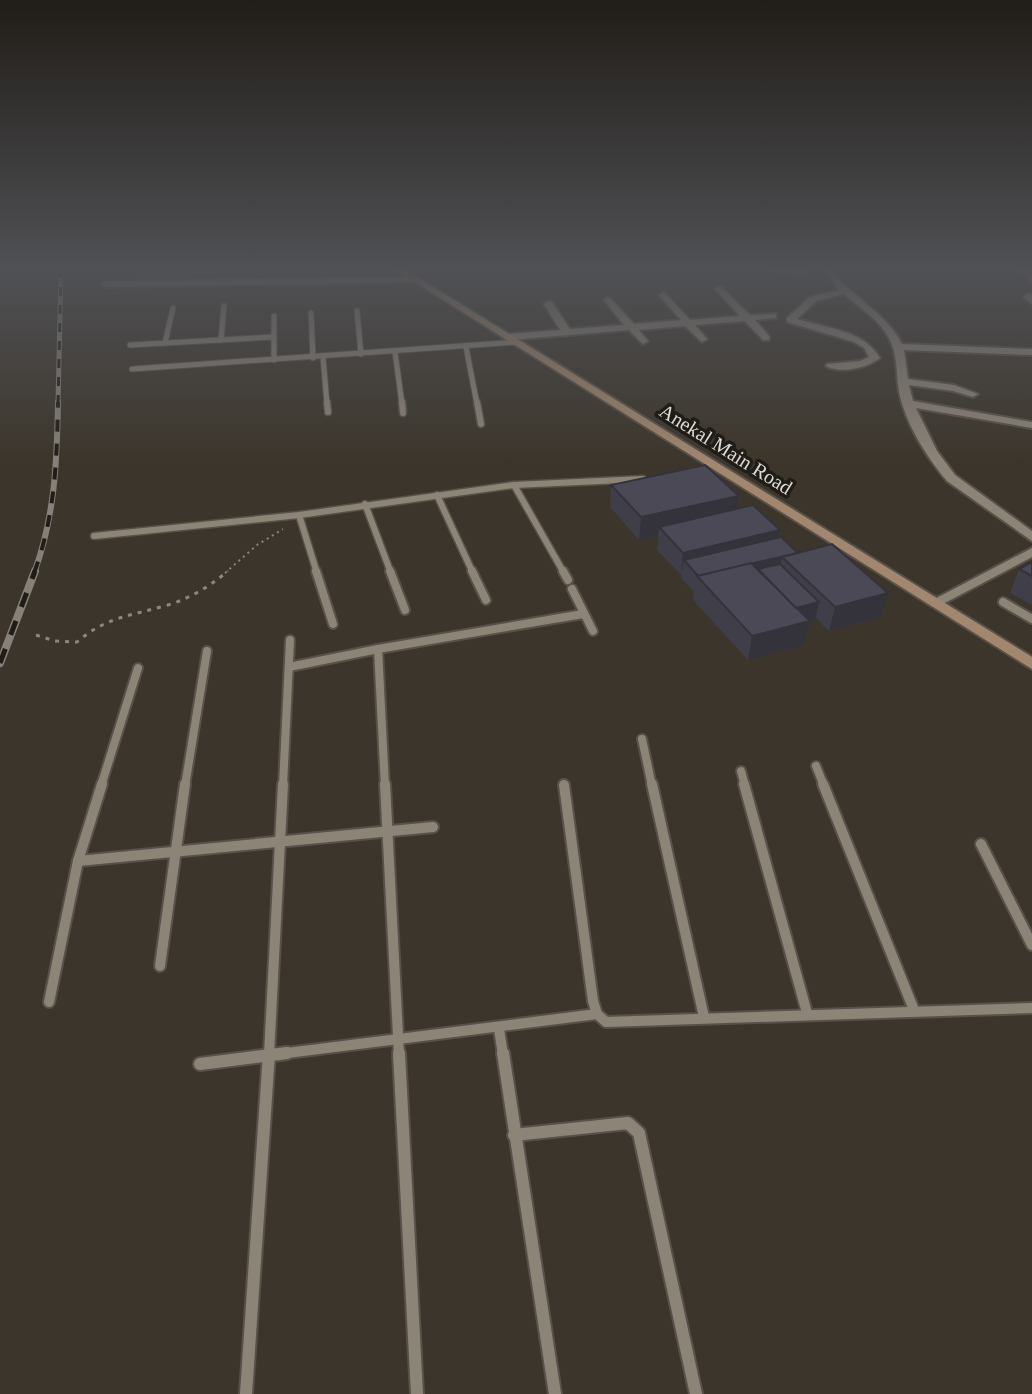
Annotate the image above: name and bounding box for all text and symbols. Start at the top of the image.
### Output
street label: Anekal Main Road [656,399,796,499]

